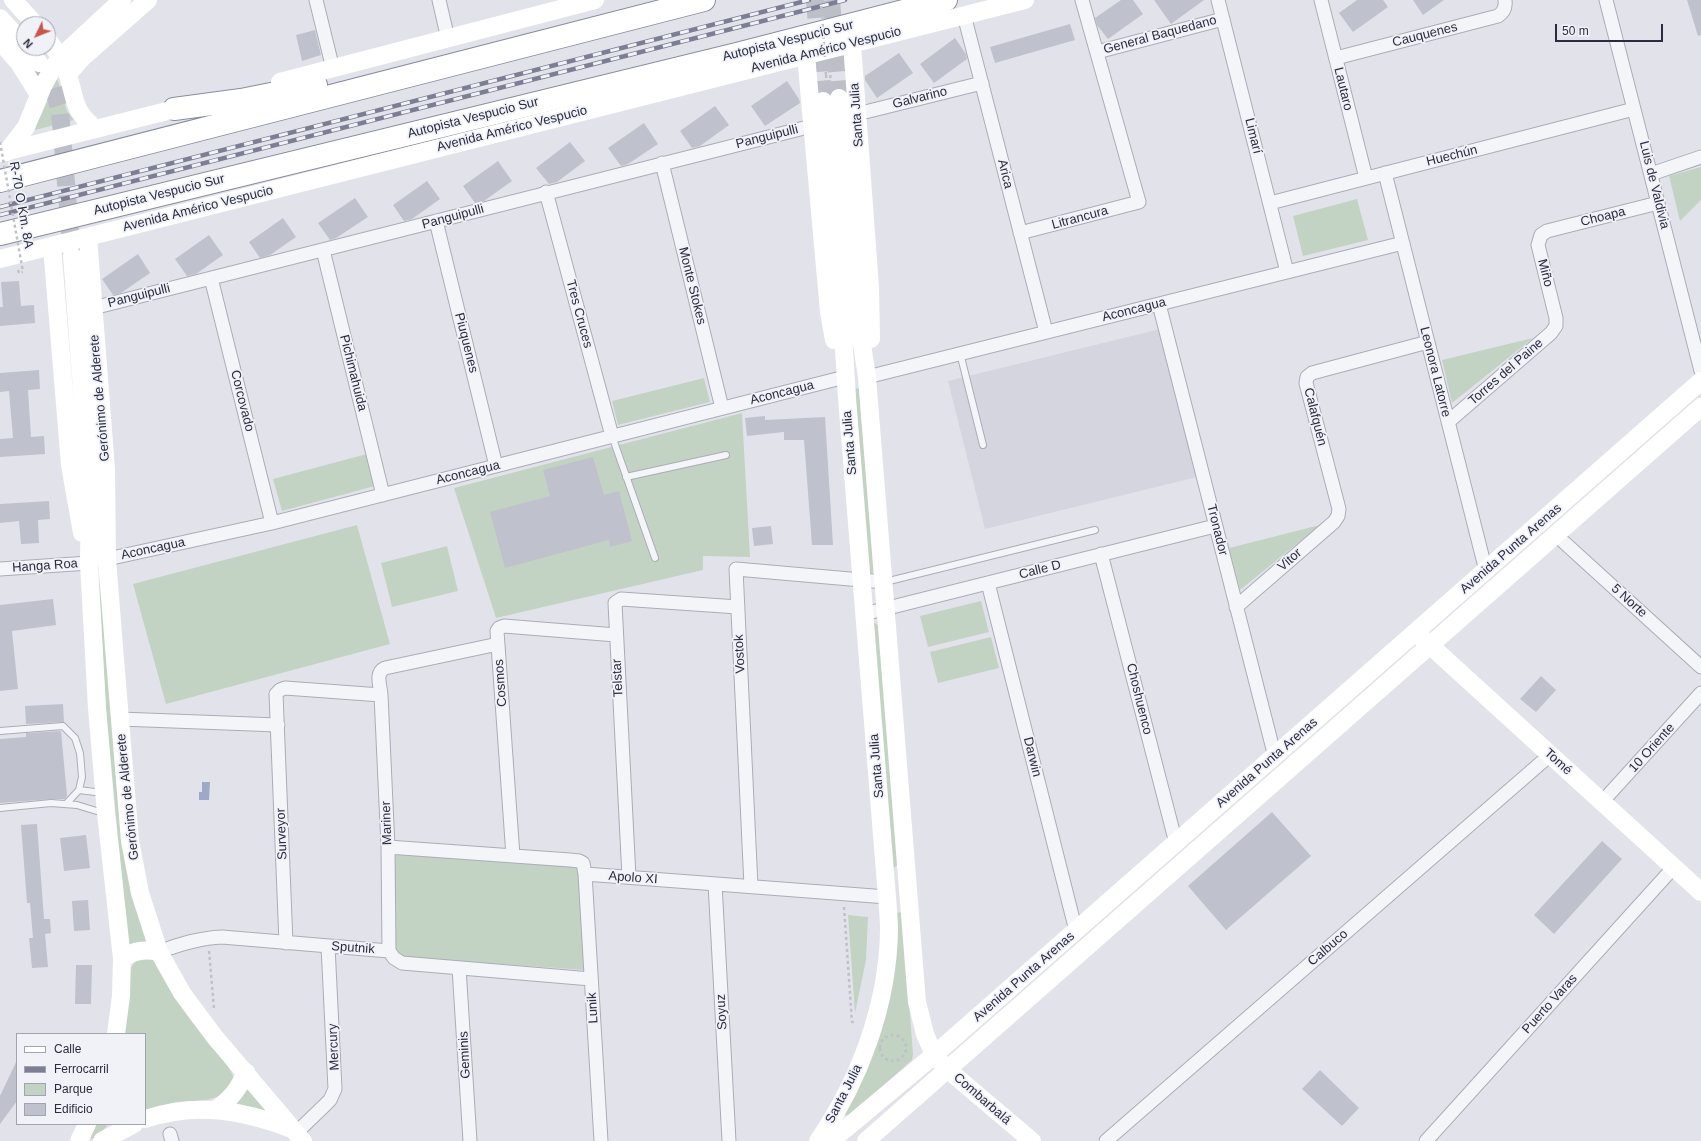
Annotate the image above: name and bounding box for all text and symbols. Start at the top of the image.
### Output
street label: General Baquedano [1102,12,1218,58]
north arrow [16,16,56,56]
scale bar [1557,16,1665,42]
street label: Autopista Vespucio Sur [721,17,855,65]
street label: Cauquenes [1391,19,1459,51]
street label: Avenida Américo Vespucio [749,24,903,76]
text: 50 m [1562,24,1589,38]
text: N [21,37,35,51]
street label: Lautaro [1330,66,1356,112]
street label: Santa Julia [847,82,867,148]
street label: Galvarino [891,84,949,112]
street label: Autopista Vespucio Sur [406,94,540,142]
street label: Avenida Américo Vespucio [435,103,589,155]
street label: Limarí [1241,117,1265,155]
street label: Panguipulli [734,122,800,152]
street label: Luis de Valdivia [1636,139,1672,231]
street label: Huechún [1425,142,1479,170]
street label: Arica [994,158,1016,190]
street label: R-70 O Km. 8A [6,160,36,250]
street label: Autopista Vespucio Sur [92,171,226,219]
street label: Avenida Américo Vespucio [121,183,275,235]
street label: Panguipulli [420,201,486,233]
street label: Litrancura [1050,203,1110,233]
street label: Choapa [1579,204,1627,230]
street label: Monte Stokes [675,246,709,326]
street label: Miño [1534,257,1556,289]
street label: Tres Cruces [562,278,596,350]
street label: Panguipulli [106,281,172,311]
street label: Aconcagua [1101,295,1167,325]
street label: Piuquenes [451,311,481,375]
street label: Leonora Latorre [1416,325,1454,419]
street label: Pichimahuida [336,333,370,413]
street label: Gerónimo de Alderete [87,334,113,462]
street label: Torres del Paine [1465,335,1547,409]
street label: Corcovado [227,369,257,433]
street label: Aconcagua [749,378,815,408]
street label: Calafquén [1300,386,1330,448]
street label: Santa Julia [839,410,861,476]
street label: Aconcagua [435,458,501,488]
street label: Avenida Punta Arenas [1457,501,1565,597]
street label: Tronador [1203,503,1231,557]
street label: Aconcagua [120,535,186,563]
street label: Vitor [1275,545,1305,575]
street label: Hanga Roa [12,556,78,576]
street label: Calle D [1017,557,1063,583]
street label: 5 Norte [1608,581,1650,621]
street label: Vostok [731,634,749,674]
street label: Telstar [609,658,627,698]
street label: Cosmos [492,659,510,707]
street label: Choshuenco [1123,662,1155,736]
street label: Avenida Punta Arenas [1213,715,1321,811]
street label: 10 Oriente [1626,720,1678,776]
street label: Gerónimo de Alderete [114,733,142,861]
street label: Santa Julia [866,733,888,799]
street label: Darwin [1020,735,1044,779]
street label: Tomé [1541,746,1575,778]
street label: Mariner [378,801,396,845]
street label: Surveyor [273,808,291,860]
street label: Apolo XI [608,869,658,887]
street label: Calbuco [1305,926,1351,970]
street label: Avenida Punta Arenas [970,929,1078,1025]
street label: Sputnik [331,939,375,957]
street label: Puerto Varas [1519,971,1581,1037]
street label: Lunik [584,992,602,1024]
street label: Soyuz [713,994,731,1030]
street label: Mercury [325,1023,343,1071]
street label: Geminis [456,1031,474,1079]
legend [16,1033,146,1125]
text: Calle [54,1042,81,1056]
text: Ferrocarril [54,1062,109,1076]
street label: Santa Julia [822,1062,866,1126]
street label: Combarbalá [950,1070,1014,1128]
text: Parque [54,1082,93,1096]
text: Edificio [54,1102,93,1116]

